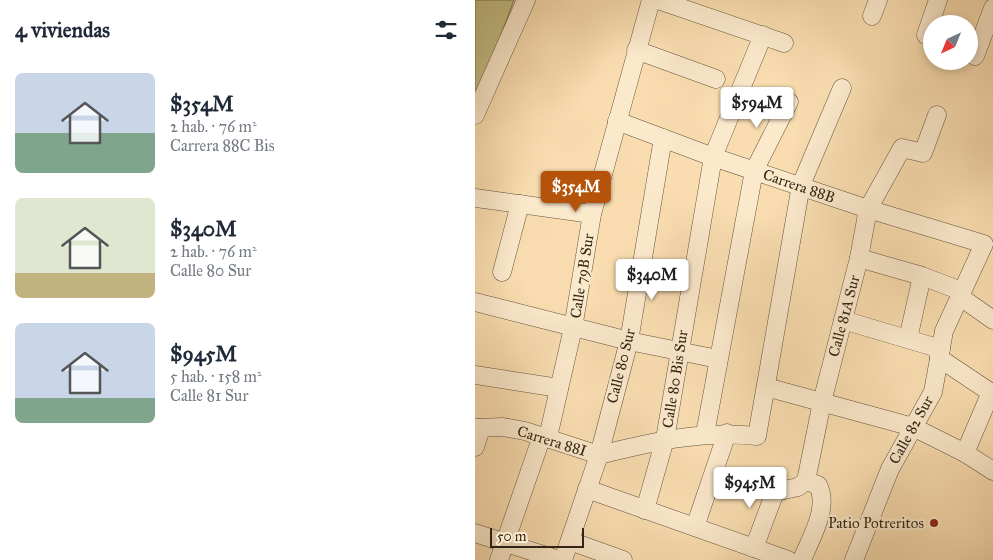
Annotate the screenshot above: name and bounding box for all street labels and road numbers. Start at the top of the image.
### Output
street label: Carrera 88B [761,165,837,207]
street label: Calle 79B Sur [566,232,598,320]
street label: Calle 81A Sur [824,273,864,359]
street label: Calle 80 Sur [603,326,639,405]
street label: Calle 80 Bis Sur [658,328,692,429]
street label: Calle 82 Sur [885,393,937,467]
street label: Carrera 88I [515,422,589,460]

